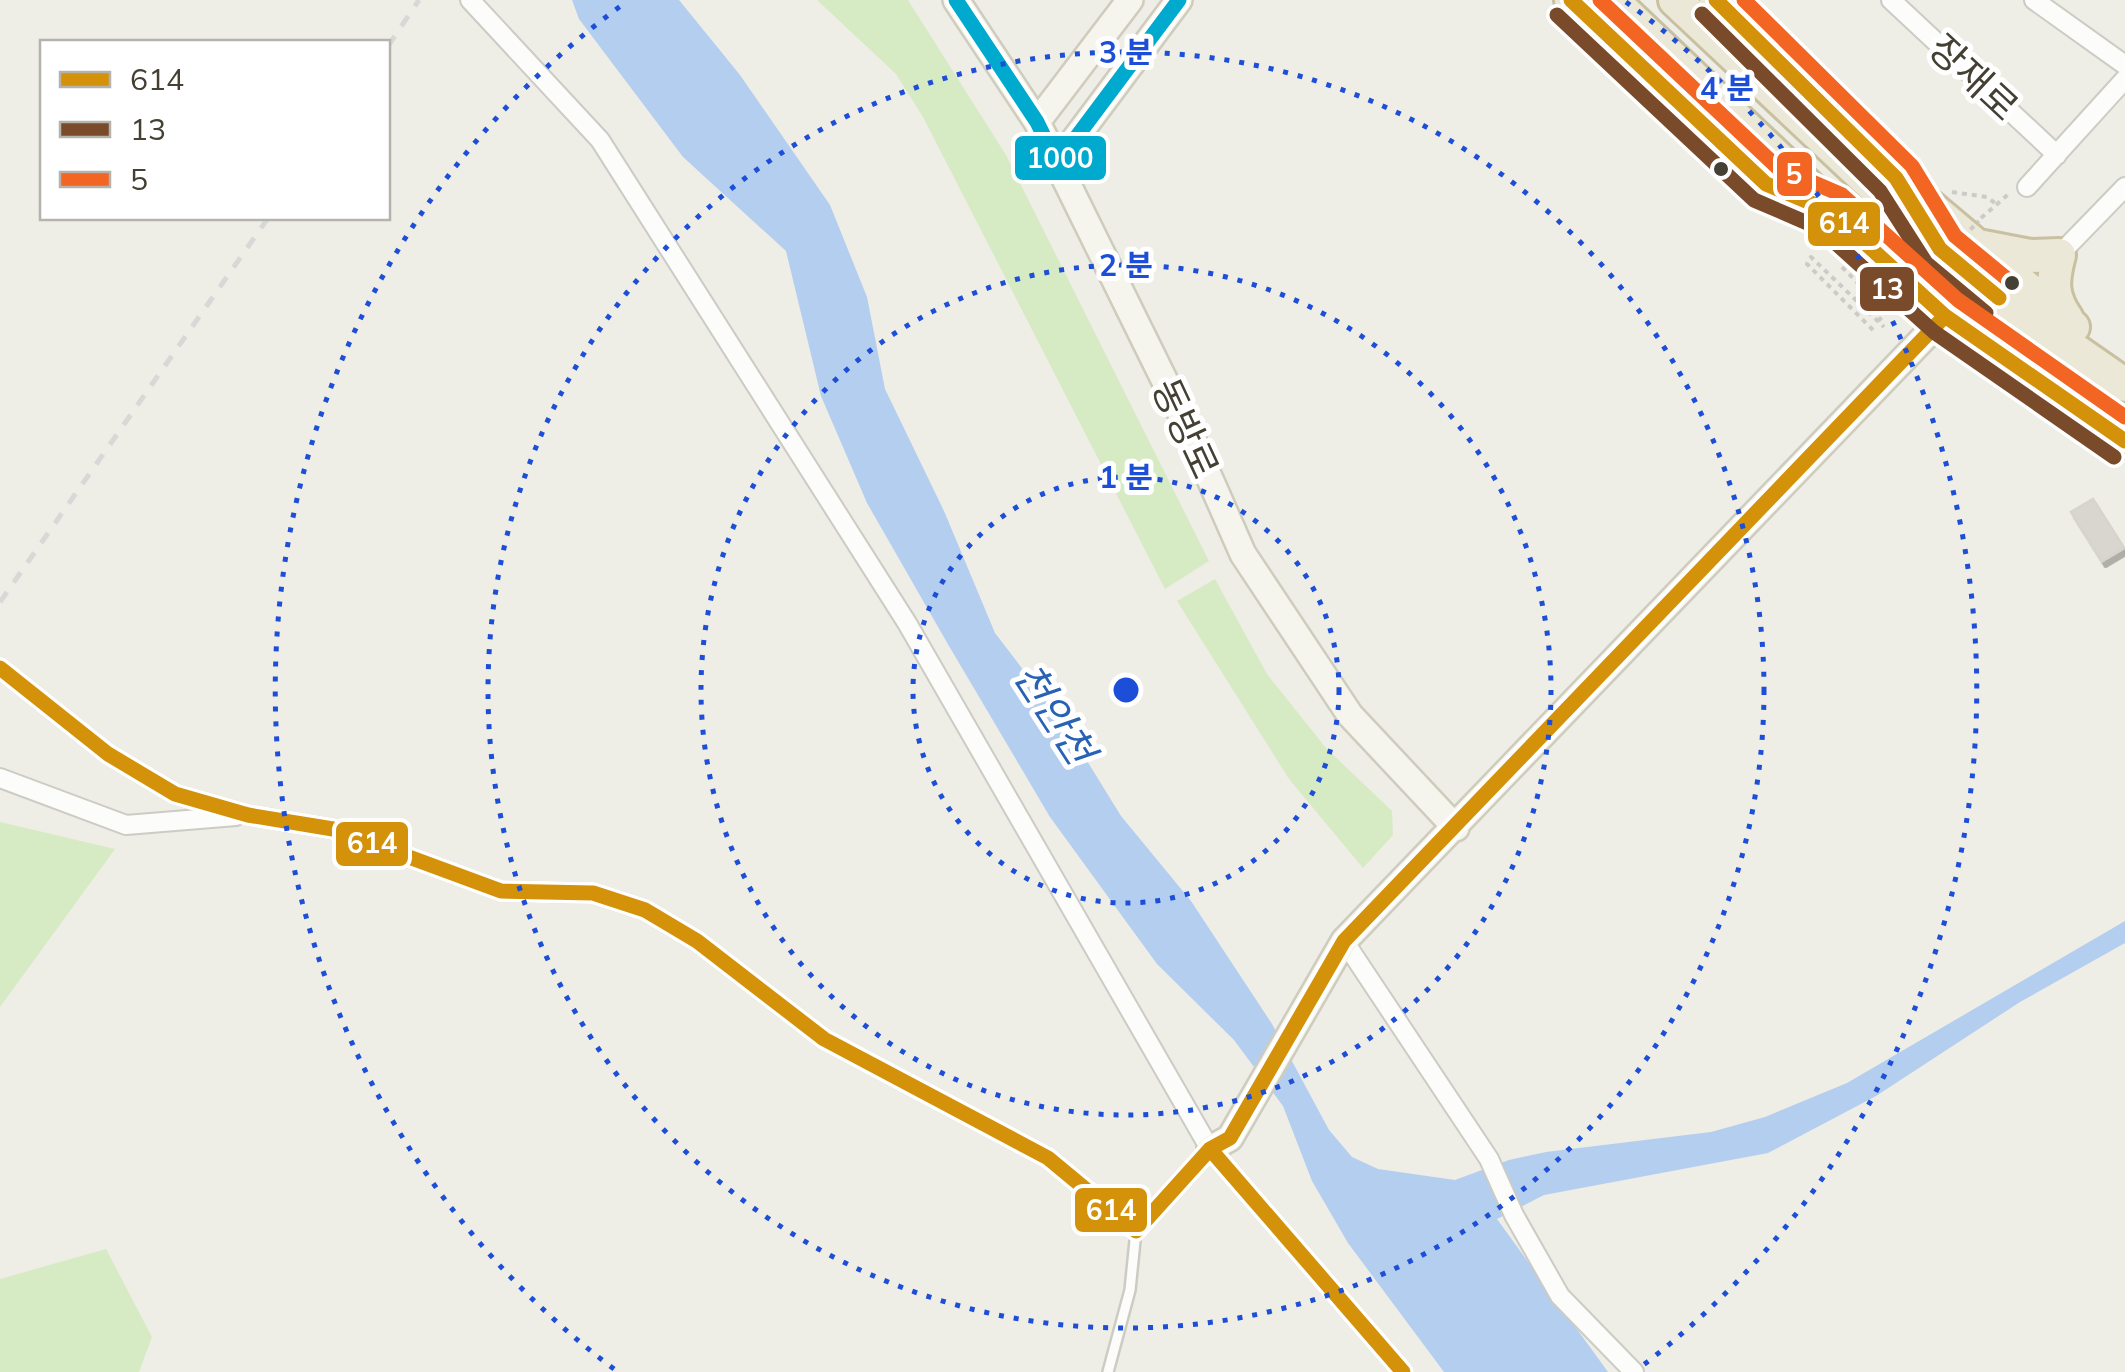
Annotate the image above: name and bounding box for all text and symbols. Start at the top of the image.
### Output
street label: 장재로 [1919,24,2029,130]
text: 3 분 [1099,33,1153,71]
legend [40,40,390,220]
text: 614 [130,60,184,98]
text: 4 분 [1700,69,1754,107]
text: 13 [130,110,166,148]
line badge: 1000 [1013,134,1108,182]
text: 1000 [1026,140,1094,175]
line badge: 5 [1775,150,1814,198]
text: 5 [1786,156,1802,191]
unlabelled marker [1711,159,1731,179]
text: 5 [130,160,148,198]
line badge: 614 [1806,200,1882,248]
text: 614 [1819,205,1869,240]
text: 2 분 [1099,246,1153,284]
line badge: 13 [1858,265,1916,313]
text: 13 [1870,271,1904,306]
unlabelled marker [2002,273,2022,293]
street label: 동방로 [1142,370,1230,486]
text: 1 분 [1099,458,1153,496]
water label: 천안천 [1004,653,1108,776]
centre of rings [1108,672,1144,708]
line badge: 614 [334,820,410,868]
text: 614 [347,825,397,860]
line badge: 614 [1073,1186,1149,1234]
text: 614 [1086,1192,1136,1227]

